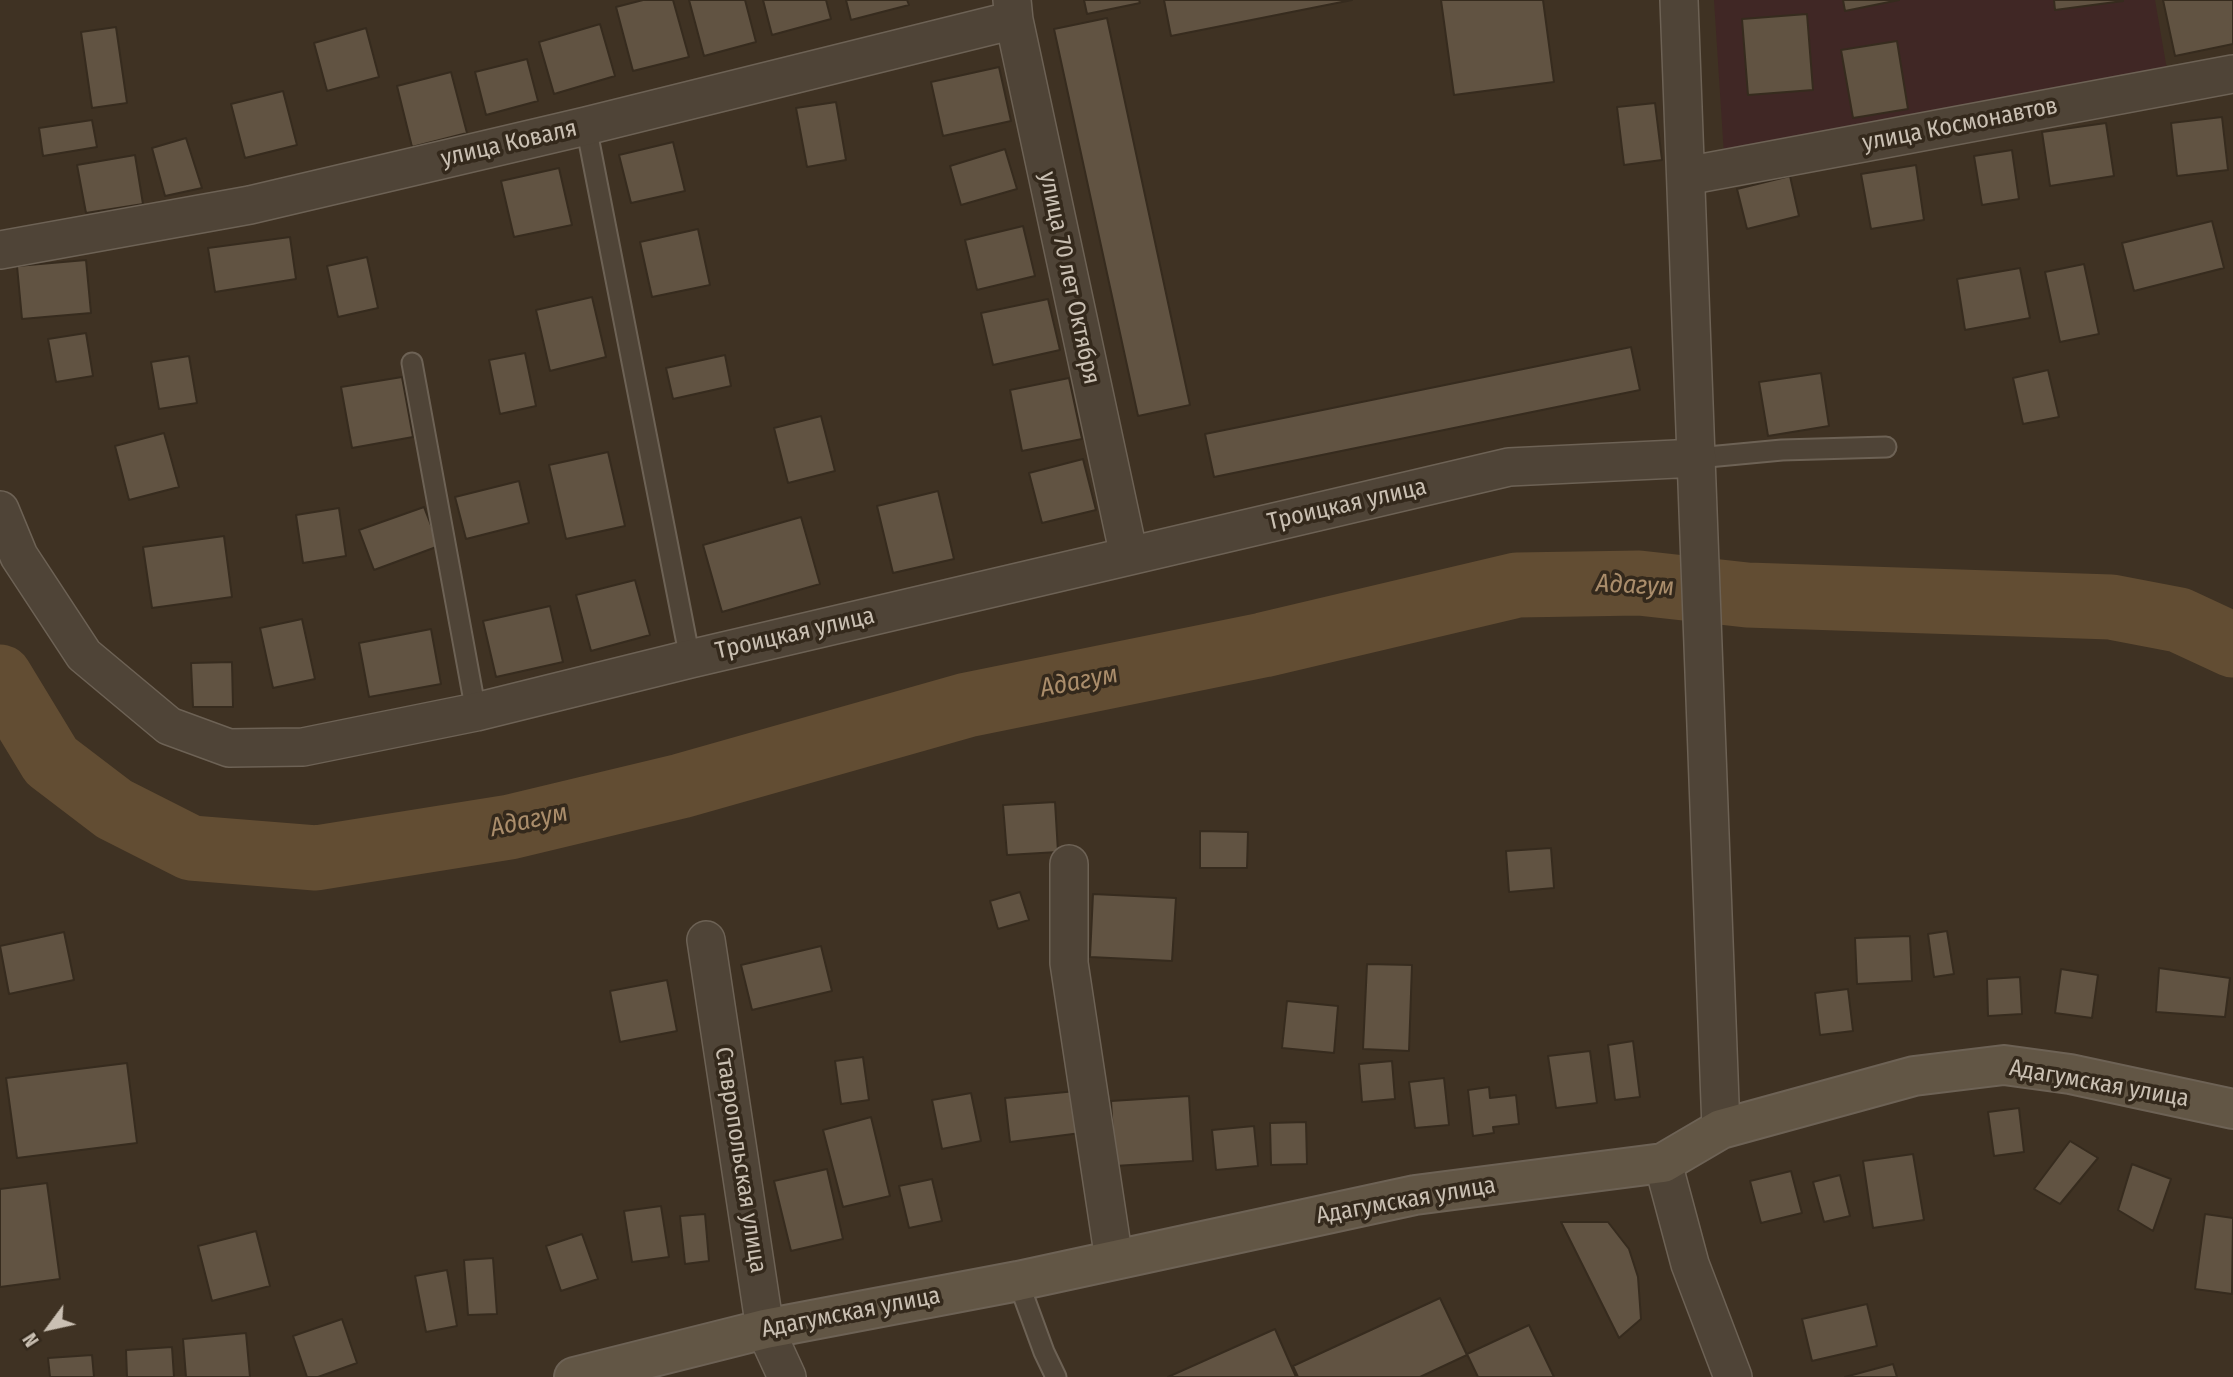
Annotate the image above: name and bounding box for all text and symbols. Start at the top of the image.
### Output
street label: улица Космонавтов [1860,92,2060,158]
street label: улица Коваля [438,114,580,174]
street label: улица 70 лет Октября [1032,169,1106,387]
street label: Троицкая улица [1265,473,1429,537]
water label: Адагум [1595,568,1675,604]
street label: Троицкая улица [713,602,877,666]
water label: Адагум [1038,659,1120,705]
water label: Адагум [487,798,571,844]
street label: Ставропольская улица [708,1045,772,1275]
street label: Адагумская улица [2007,1054,2191,1114]
street label: Адагумская улица [1314,1171,1498,1231]
street label: Адагумская улица [759,1282,943,1344]
north arrow [14,1293,84,1363]
text: N [18,1329,44,1351]

